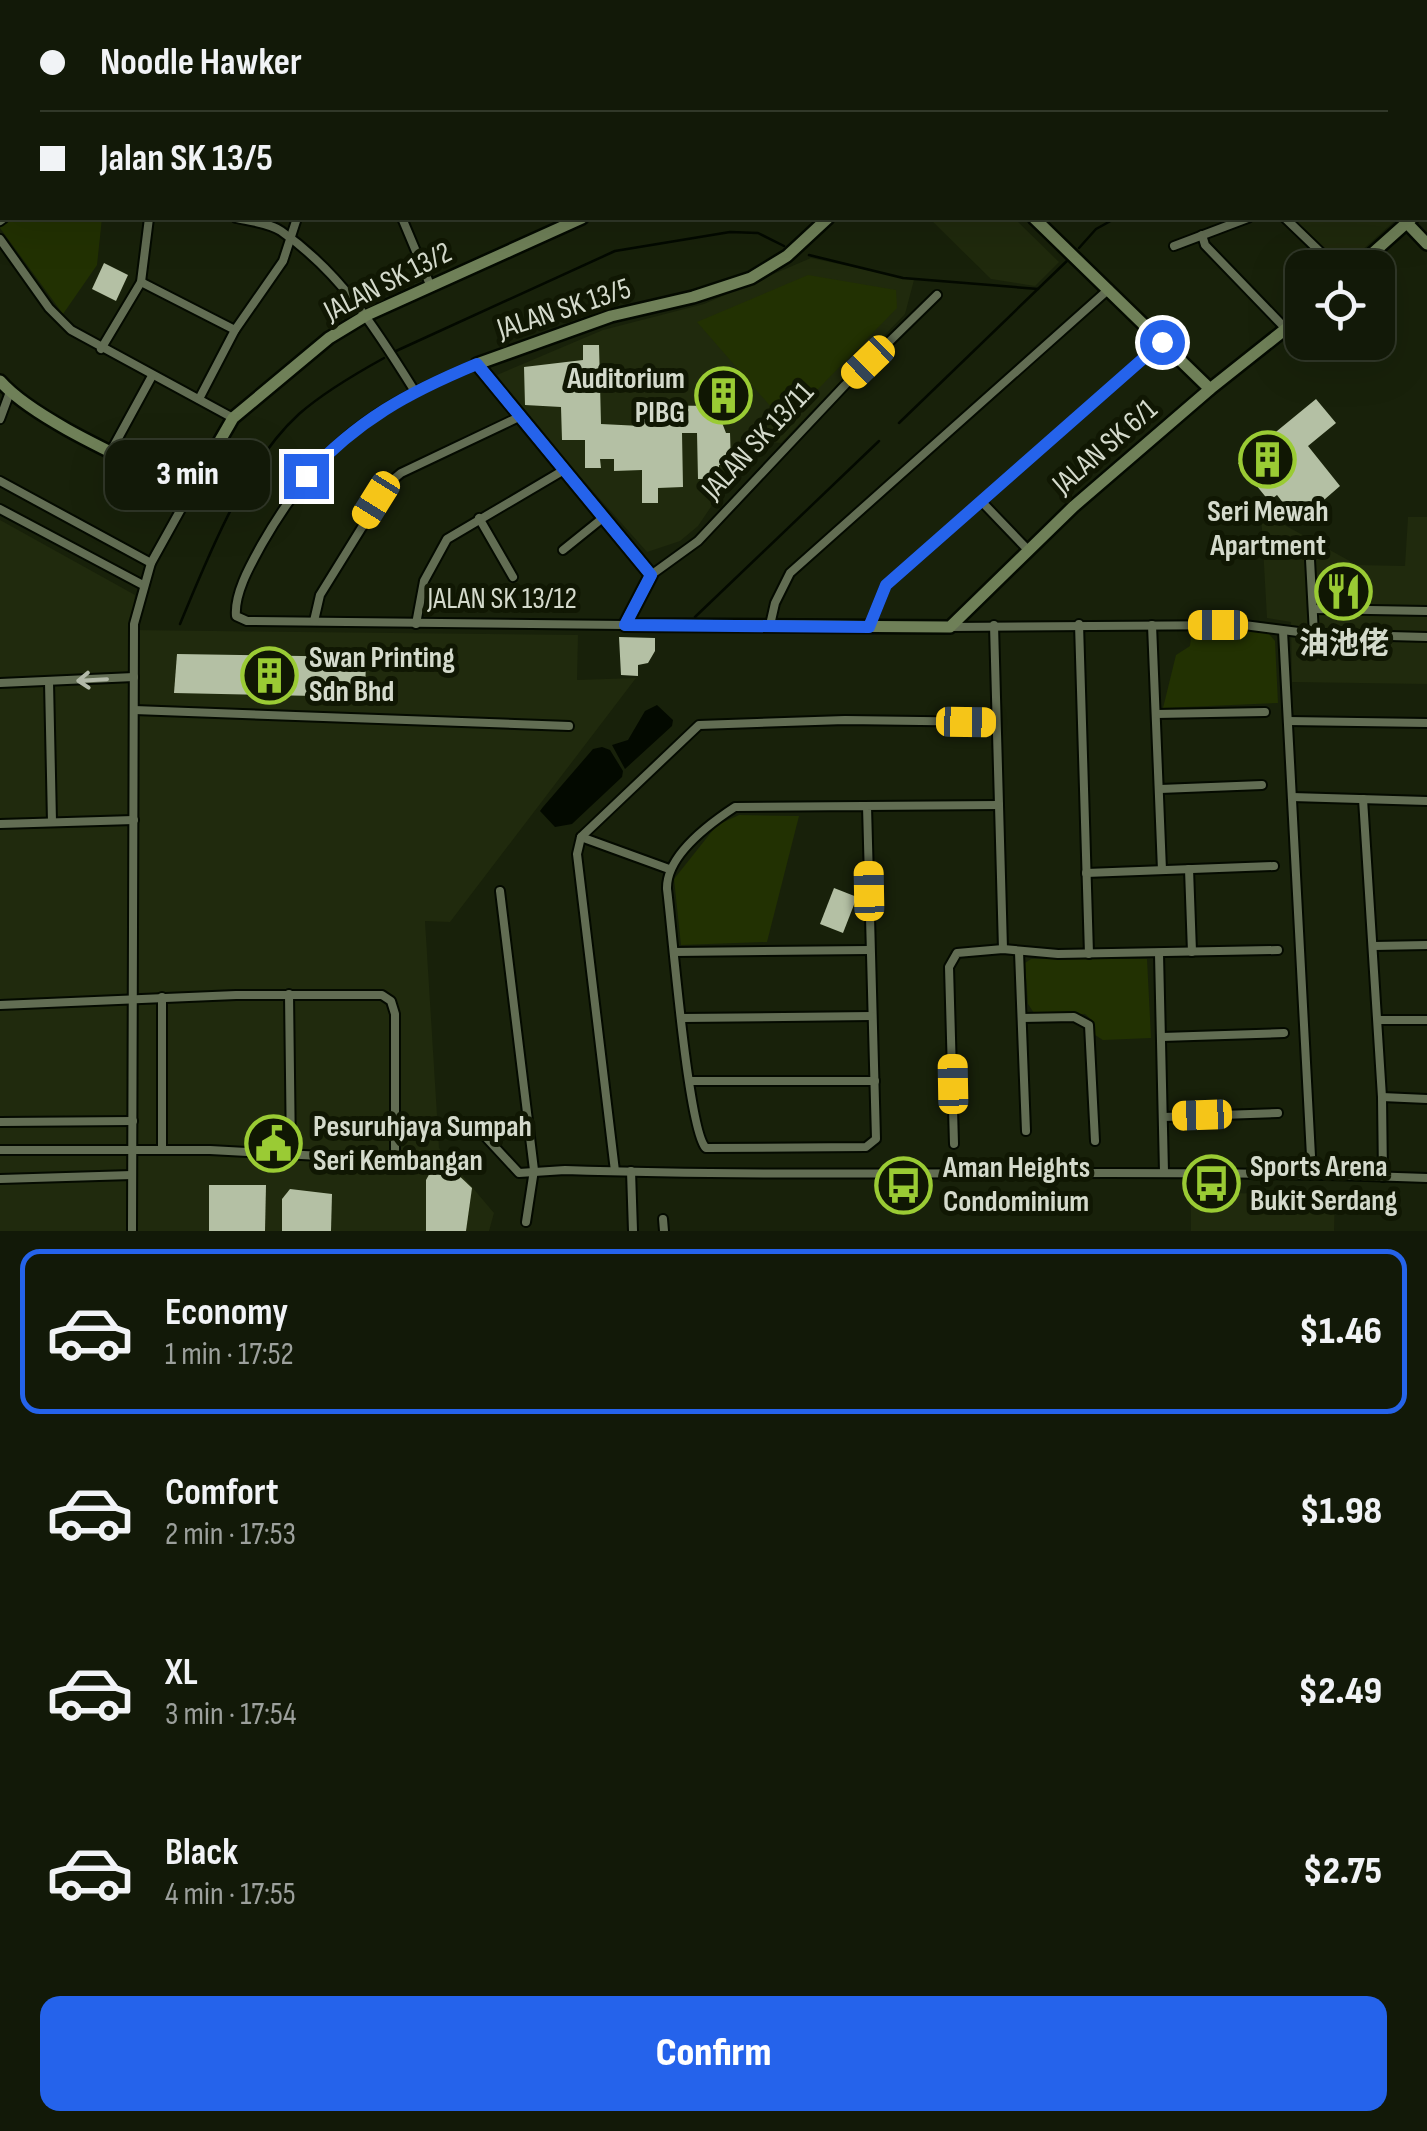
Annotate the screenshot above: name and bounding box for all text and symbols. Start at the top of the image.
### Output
text: Noodle Hawker [100,40,302,85]
text: Jalan SK 13/5 [100,136,273,181]
street label: JALAN SK 13/2 [317,234,458,330]
map controls [1285,250,1395,360]
button: locate [1285,250,1395,360]
street label: JALAN SK 13/5 [492,270,635,348]
route start [1140,320,1185,365]
car [836,330,900,394]
place label: Auditorium PIBG [566,361,685,431]
building icon: Auditorium PIBG [694,366,754,426]
street label: JALAN SK 13/11 [694,374,822,508]
street label: JALAN SK 6/1 [1045,391,1165,503]
building icon: Seri Mewah Apartment [1238,429,1298,489]
callout: 3 min [106,441,271,511]
route end [284,454,329,499]
text: 3 min [156,455,219,494]
car [347,467,405,533]
place label: Seri Mewah Apartment [1207,494,1329,564]
restaurant icon: 油池佬 [1314,562,1374,622]
street label: JALAN SK 13/12 [426,581,577,617]
car [1188,610,1248,640]
place label: 油池佬 [1299,626,1389,662]
place label: Swan Printing Sdn Bhd [309,640,455,710]
building icon: Swan Printing Sdn Bhd [240,645,300,705]
one-way arrow [76,671,108,690]
car [936,706,996,738]
car [853,861,885,921]
car [937,1054,969,1114]
car [1171,1099,1233,1131]
place label: Pesuruhjaya Sumpah Seri Kembangan [313,1109,532,1179]
public building icon: Pesuruhjaya Sumpah Seri Kembangan [244,1114,304,1174]
place label: Sports Arena Bukit Serdang [1250,1149,1398,1219]
place label: Aman Heights Condominium [942,1150,1090,1220]
bus stop icon: Sports Arena Bukit Serdang [1181,1154,1241,1214]
bus stop icon: Aman Heights Condominium [874,1155,934,1215]
icon: car [45,1287,135,1377]
text: Economy [165,1290,288,1335]
text: $1.46 [1299,1309,1382,1354]
text: 1 min · 17:52 [165,1335,294,1374]
icon: car [45,1467,135,1557]
text: Comfort [165,1470,279,1515]
text: $1.98 [1300,1489,1382,1534]
text: 2 min · 17:53 [165,1515,296,1554]
icon: car [45,1647,135,1737]
text: XL [165,1650,198,1695]
text: $2.49 [1299,1669,1382,1714]
text: 3 min · 17:54 [165,1695,296,1734]
icon: car [45,1827,135,1917]
text: Black [165,1830,238,1875]
text: $2.75 [1303,1849,1382,1894]
text: 4 min · 17:55 [165,1875,296,1914]
button: Confirm [40,1996,1387,2111]

